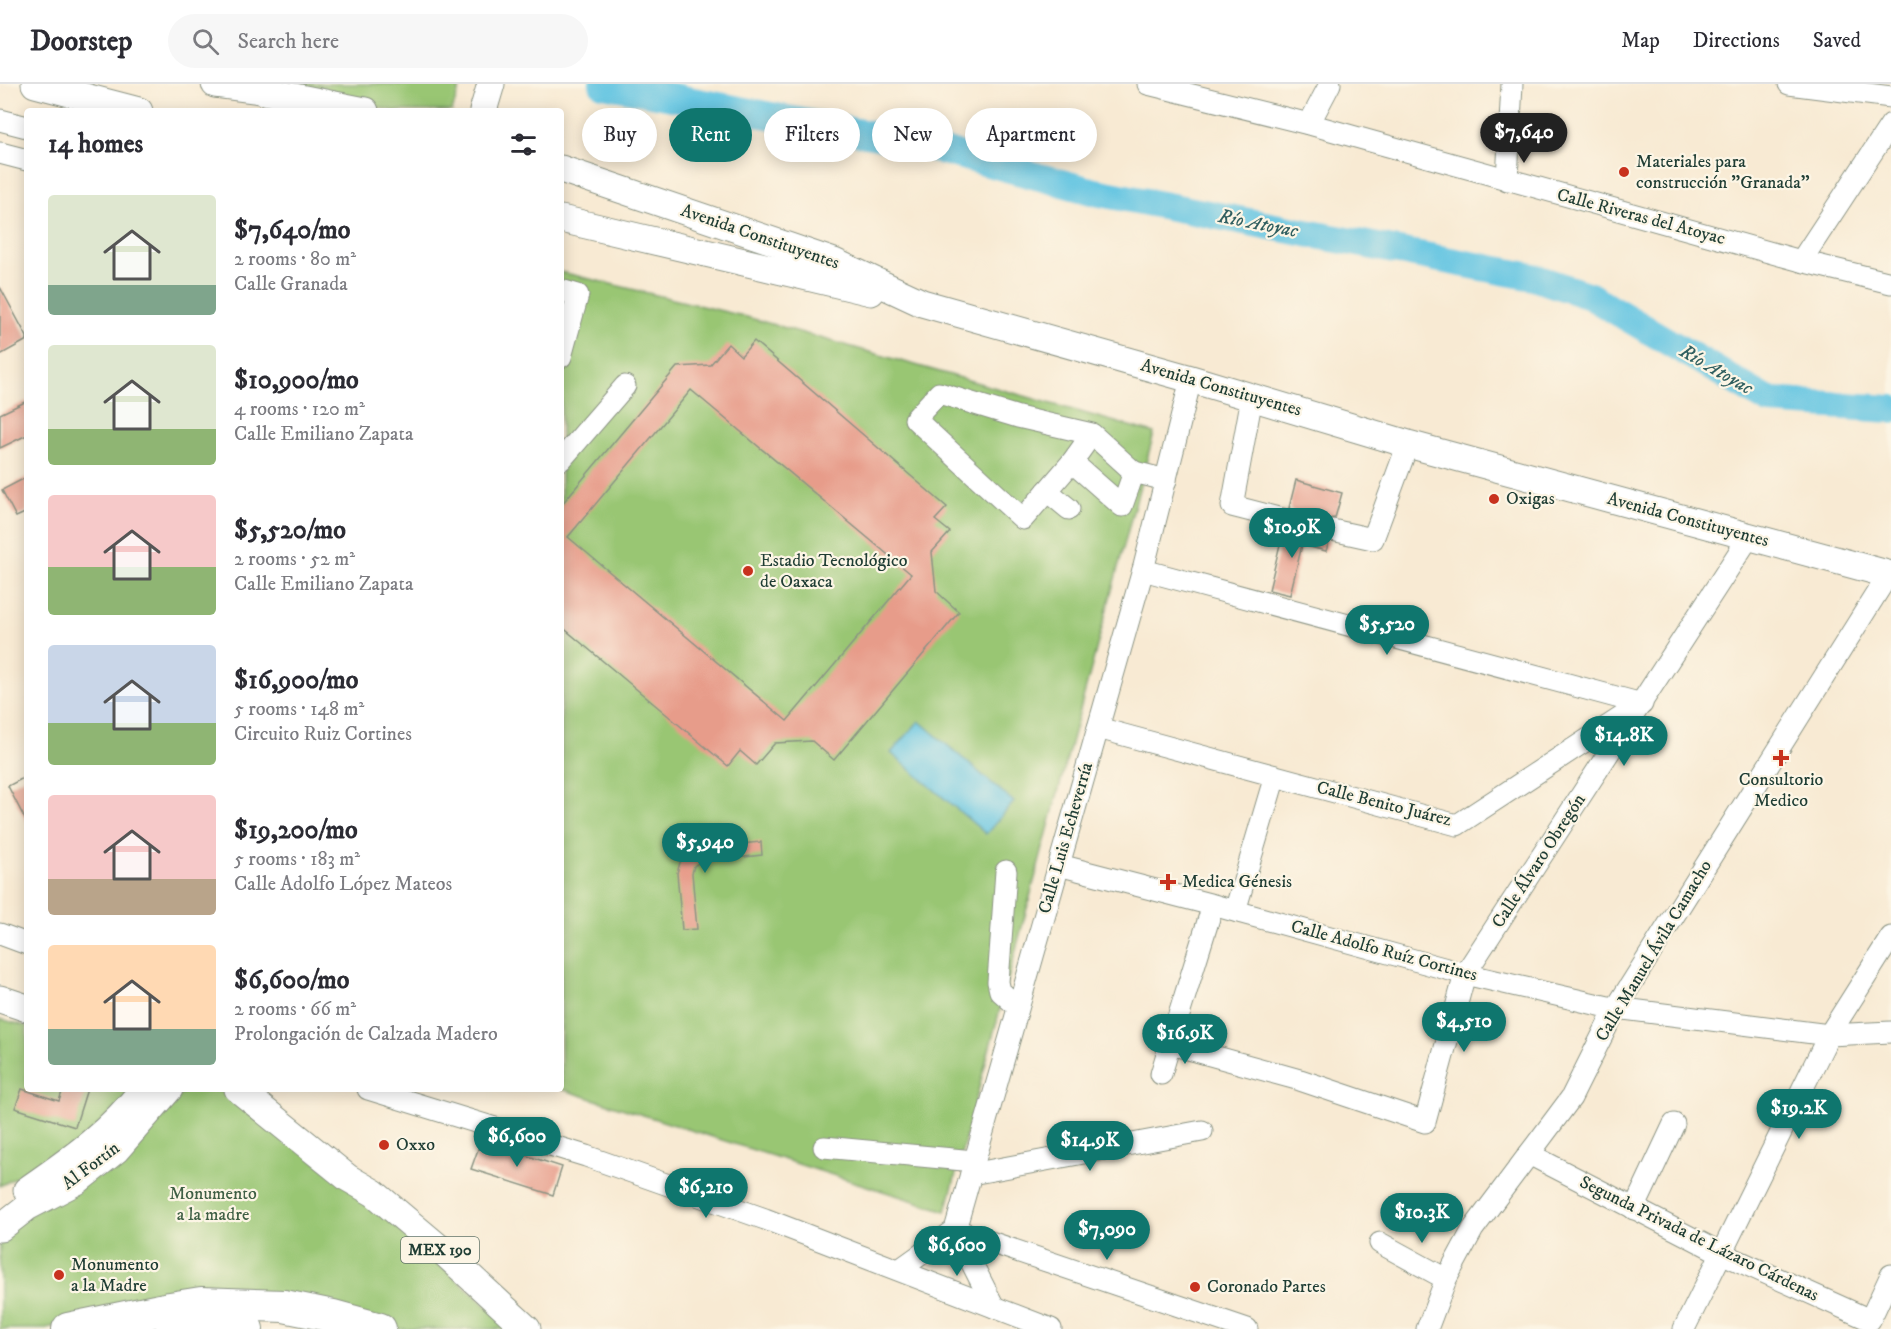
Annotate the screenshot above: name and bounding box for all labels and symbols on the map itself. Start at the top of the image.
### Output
pin: $7,640 [1475,113,1573,164]
place label: Materiales para construcción "Granada" [1636,151,1810,194]
marker: Materiales para construcción "Granada" [1617,165,1631,179]
street label: Calle Riveras del Atoyac [1554,184,1728,250]
street label: Avenida Constituyentes [678,200,842,274]
water label: Río Atoyac [1215,204,1301,244]
water label: Río Atoyac [1674,339,1758,401]
street label: Avenida Constituyentes [1138,354,1304,422]
place label: Oxigas [1506,488,1555,510]
street label: Avenida Constituyentes [1605,488,1771,552]
marker: Oxigas [1487,492,1501,506]
pin: $10.9K [1243,508,1341,559]
place label: Estadio Tecnológico de Oaxaca [760,550,908,593]
marker: Estadio Tecnológico de Oaxaca [741,564,755,578]
pin: $5,520 [1338,605,1436,656]
pin: $14.8K [1575,716,1673,767]
marker: Consultorio Medico [1772,749,1790,767]
street label: Calle Luis Echeverría [1034,760,1098,916]
place label: Consultorio Medico [1739,769,1824,812]
street label: Calle Benito Juárez [1314,777,1454,831]
street label: Calle Álvaro Obregón [1487,789,1591,932]
pin: $5,940 [656,823,754,874]
street label: Calle Manuel Ávila Camacho [1590,856,1717,1046]
place label: Medica Génesis [1182,871,1292,893]
marker: Medica Génesis [1159,873,1177,891]
street label: Calle Adolfo Ruíz Cortines [1288,916,1480,986]
pin: $4,510 [1415,1002,1513,1053]
pin: $16.9K [1136,1014,1234,1065]
pin: $19.2K [1750,1089,1848,1140]
pin: $6,600 [468,1117,566,1168]
pin: $14.9K [1041,1121,1139,1172]
place label: Oxxo [396,1134,435,1156]
street label: Al Fortín [58,1137,125,1195]
marker: Oxxo [377,1138,391,1152]
pin: $6,210 [657,1168,755,1219]
street label: Segunda Privada de Lázaro Cárdenas [1576,1171,1822,1307]
park label: Monumento a la madre [169,1183,257,1226]
pin: $10.3K [1373,1193,1471,1244]
pin: $7,090 [1058,1210,1156,1261]
pin: $6,600 [908,1226,1006,1277]
road number: MEX 190 [401,1237,479,1263]
place label: Monumento a la Madre [71,1254,159,1297]
marker: Monumento a la Madre [52,1268,66,1282]
place label: Coronado Partes [1207,1276,1326,1298]
marker: Coronado Partes [1188,1280,1202,1294]

